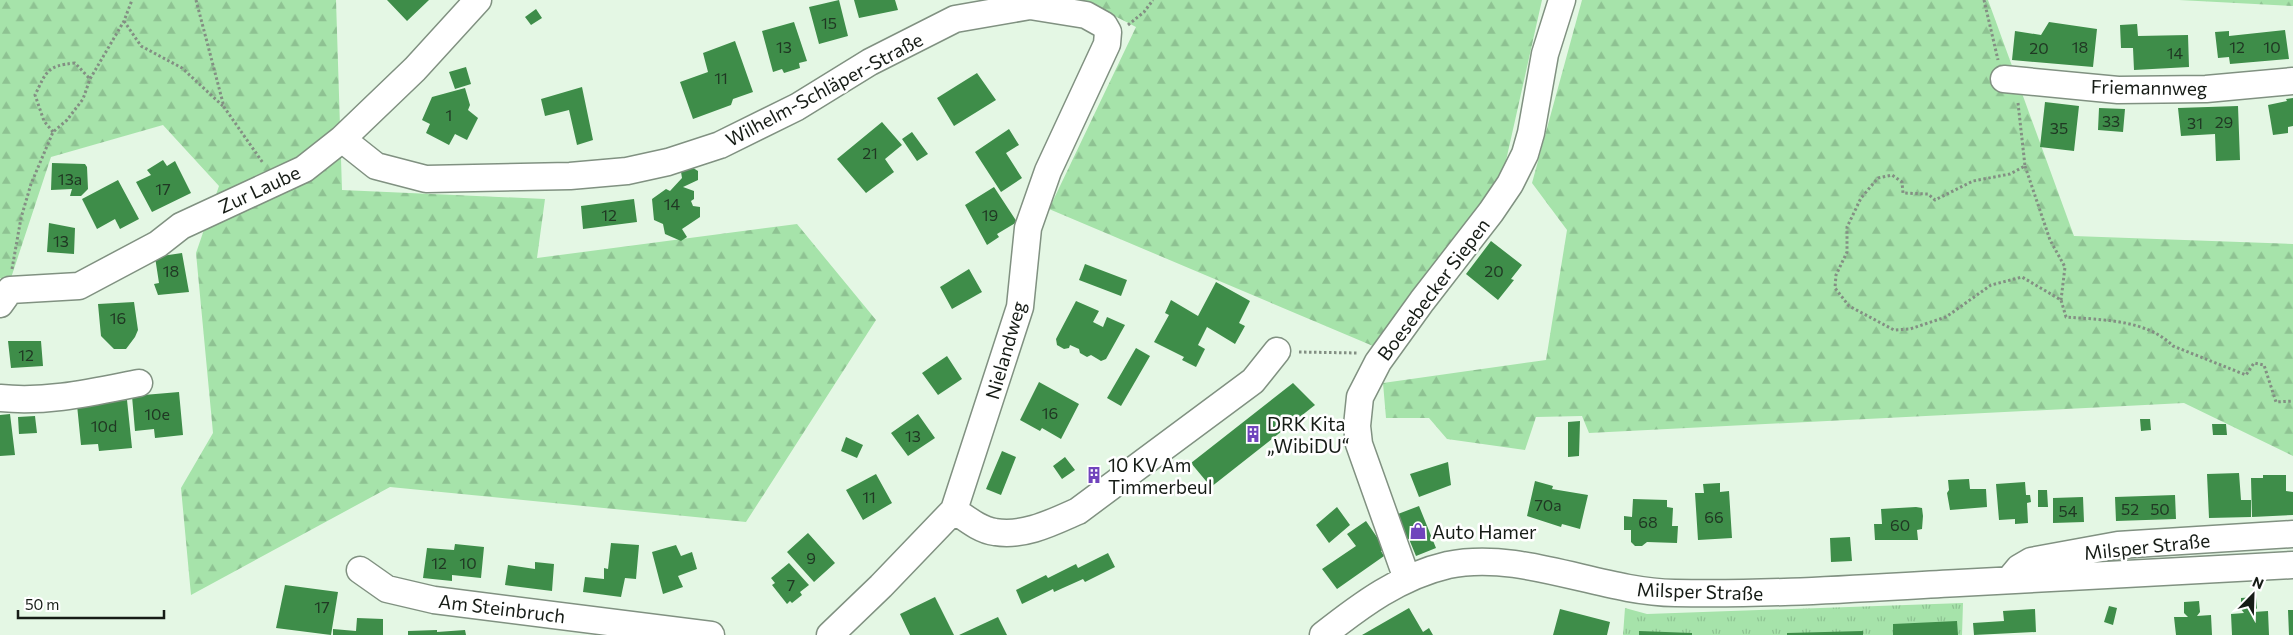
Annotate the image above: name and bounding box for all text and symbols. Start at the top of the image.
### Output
house number: 15 [821,13,837,32]
street label: Wilhelm-Schläper-Straße [721,27,927,151]
house number: 13 [776,37,792,56]
house number: 18 [2072,37,2088,56]
house number: 12 [2229,37,2245,56]
house number: 10 [2263,37,2281,56]
house number: 20 [2029,38,2049,57]
house number: 14 [2167,43,2184,62]
house number: 11 [714,68,728,87]
street label: Friemannweg [2091,74,2207,100]
house number: 1 [446,105,452,124]
house number: 33 [2102,111,2120,130]
house number: 29 [2215,112,2233,131]
house number: 31 [2187,113,2203,132]
house number: 35 [2050,118,2068,137]
house number: 21 [862,143,878,162]
street label: Zur Laube [215,160,303,218]
house number: 13a [58,169,82,188]
house number: 17 [155,179,171,198]
house number: 14 [664,194,681,213]
house number: 12 [601,205,617,224]
house number: 19 [982,205,998,224]
street label: Boesebecker Siepen [1372,213,1494,365]
house number: 13 [53,231,69,250]
house number: 18 [163,261,179,280]
house number: 20 [1484,261,1504,280]
street label: Nielandweg [980,298,1030,402]
house number: 16 [110,308,126,327]
house number: 12 [18,345,34,364]
house number: 16 [1042,403,1058,422]
house number: 10e [144,404,170,423]
place label: DRK Kita „WibiDU“ [1267,412,1350,457]
house number: 10d [91,416,117,435]
building icon: DRK Kita „WibiDU“ [1243,424,1263,444]
house number: 13 [905,426,921,445]
place label: 10 KV Am Timmerbeul [1108,453,1213,498]
building icon: 10 KV Am Timmerbeul [1084,465,1104,485]
house number: 11 [862,487,876,506]
house number: 70a [1534,495,1562,514]
house number: 52 [2121,499,2139,518]
house number: 50 [2150,499,2170,518]
house number: 54 [2059,501,2078,520]
house number: 66 [1704,507,1724,526]
house number: 68 [1638,512,1658,531]
house number: 60 [1890,515,1910,534]
place label: Auto Hamer [1432,520,1537,543]
shop icon: Auto Hamer [1408,521,1428,541]
street label: Milsper Straße [2083,528,2211,564]
house number: 9 [806,548,816,567]
house number: 12 [431,553,447,572]
house number: 10 [459,553,477,572]
north arrow [2228,570,2278,620]
text: N [2250,573,2266,592]
house number: 7 [787,575,795,594]
street label: Milsper Straße [1636,577,1764,605]
scale bar [18,588,164,620]
street label: Am Steinbruch [437,589,567,627]
text: 50 m [25,595,59,613]
house number: 17 [314,597,330,616]

